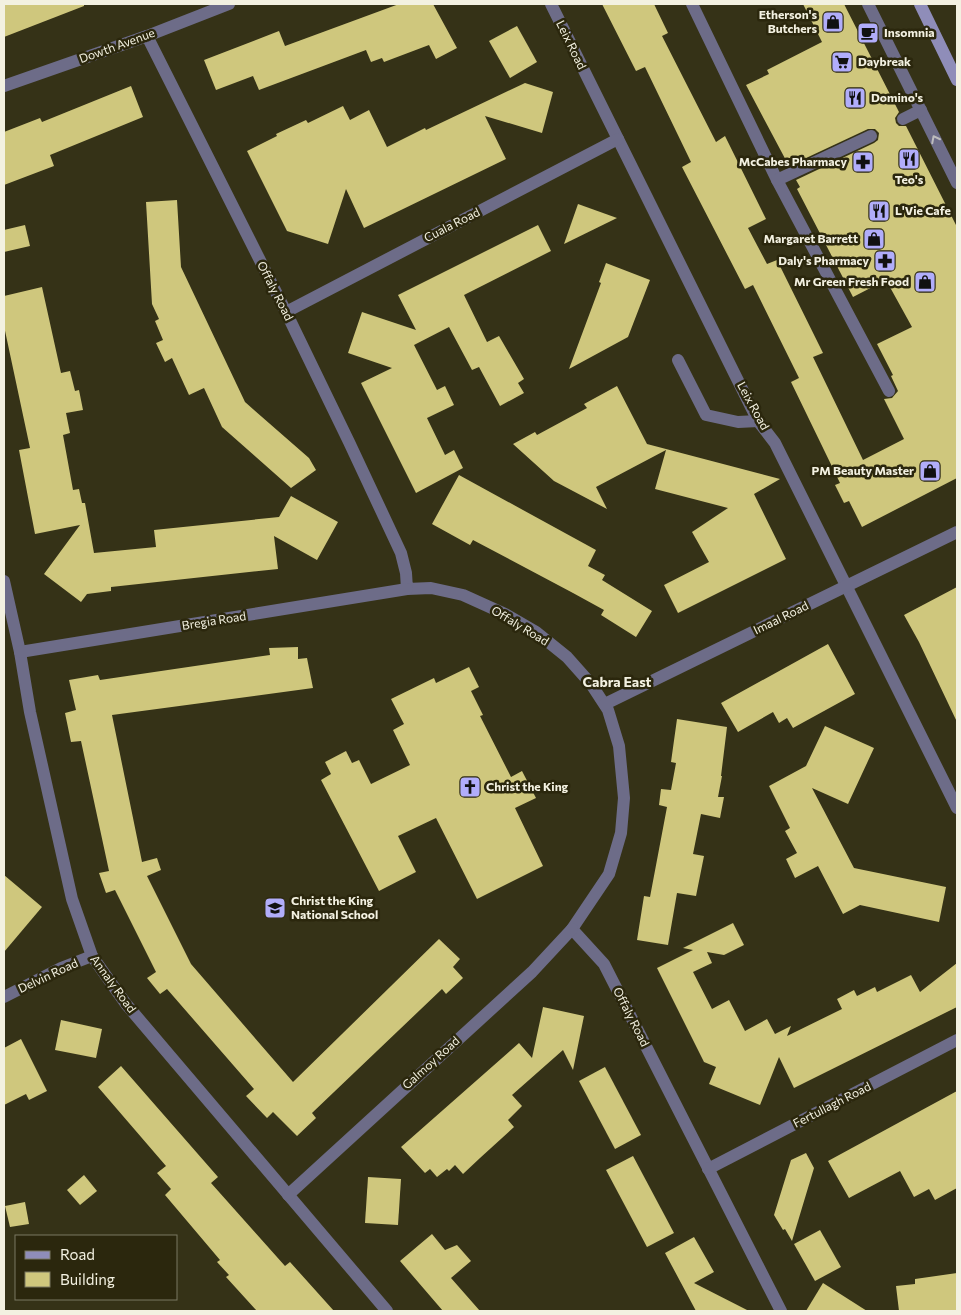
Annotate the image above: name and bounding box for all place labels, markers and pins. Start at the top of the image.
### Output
place label: Etherson's Butchers [759,7,817,35]
shop icon: Etherson's Butchers [821,10,845,34]
cafe icon: Insomnia [856,21,880,45]
place label: Insomnia [884,25,935,39]
supermarket icon: Daybreak [830,50,854,74]
place label: Daybreak [858,54,911,68]
restaurant icon: Domino's [843,86,867,110]
place label: Domino's [871,90,924,104]
restaurant icon: Teo's [897,147,921,171]
pharmacy icon: McCabes Pharmacy [851,150,875,174]
place label: McCabes Pharmacy [739,154,847,168]
place label: Teo's [895,172,924,186]
restaurant icon: L'Vie Cafe [867,199,891,223]
place label: L'Vie Cafe [895,203,951,217]
shop icon: Margaret Barrett [862,227,886,251]
place label: Margaret Barrett [764,231,858,245]
pharmacy icon: Daly's Pharmacy [873,249,897,273]
place label: Daly's Pharmacy [778,253,869,267]
shop icon: Mr Green Fresh Food [913,270,937,294]
place label: Mr Green Fresh Food [794,274,909,288]
shop icon: PM Beauty Master [918,459,942,483]
place label: PM Beauty Master [812,463,914,477]
church icon: Christ the King [458,775,482,799]
place label: Christ the King [486,779,569,793]
place label: Christ the King National School [291,893,378,921]
school or university icon: Christ the King National School [263,896,287,920]

